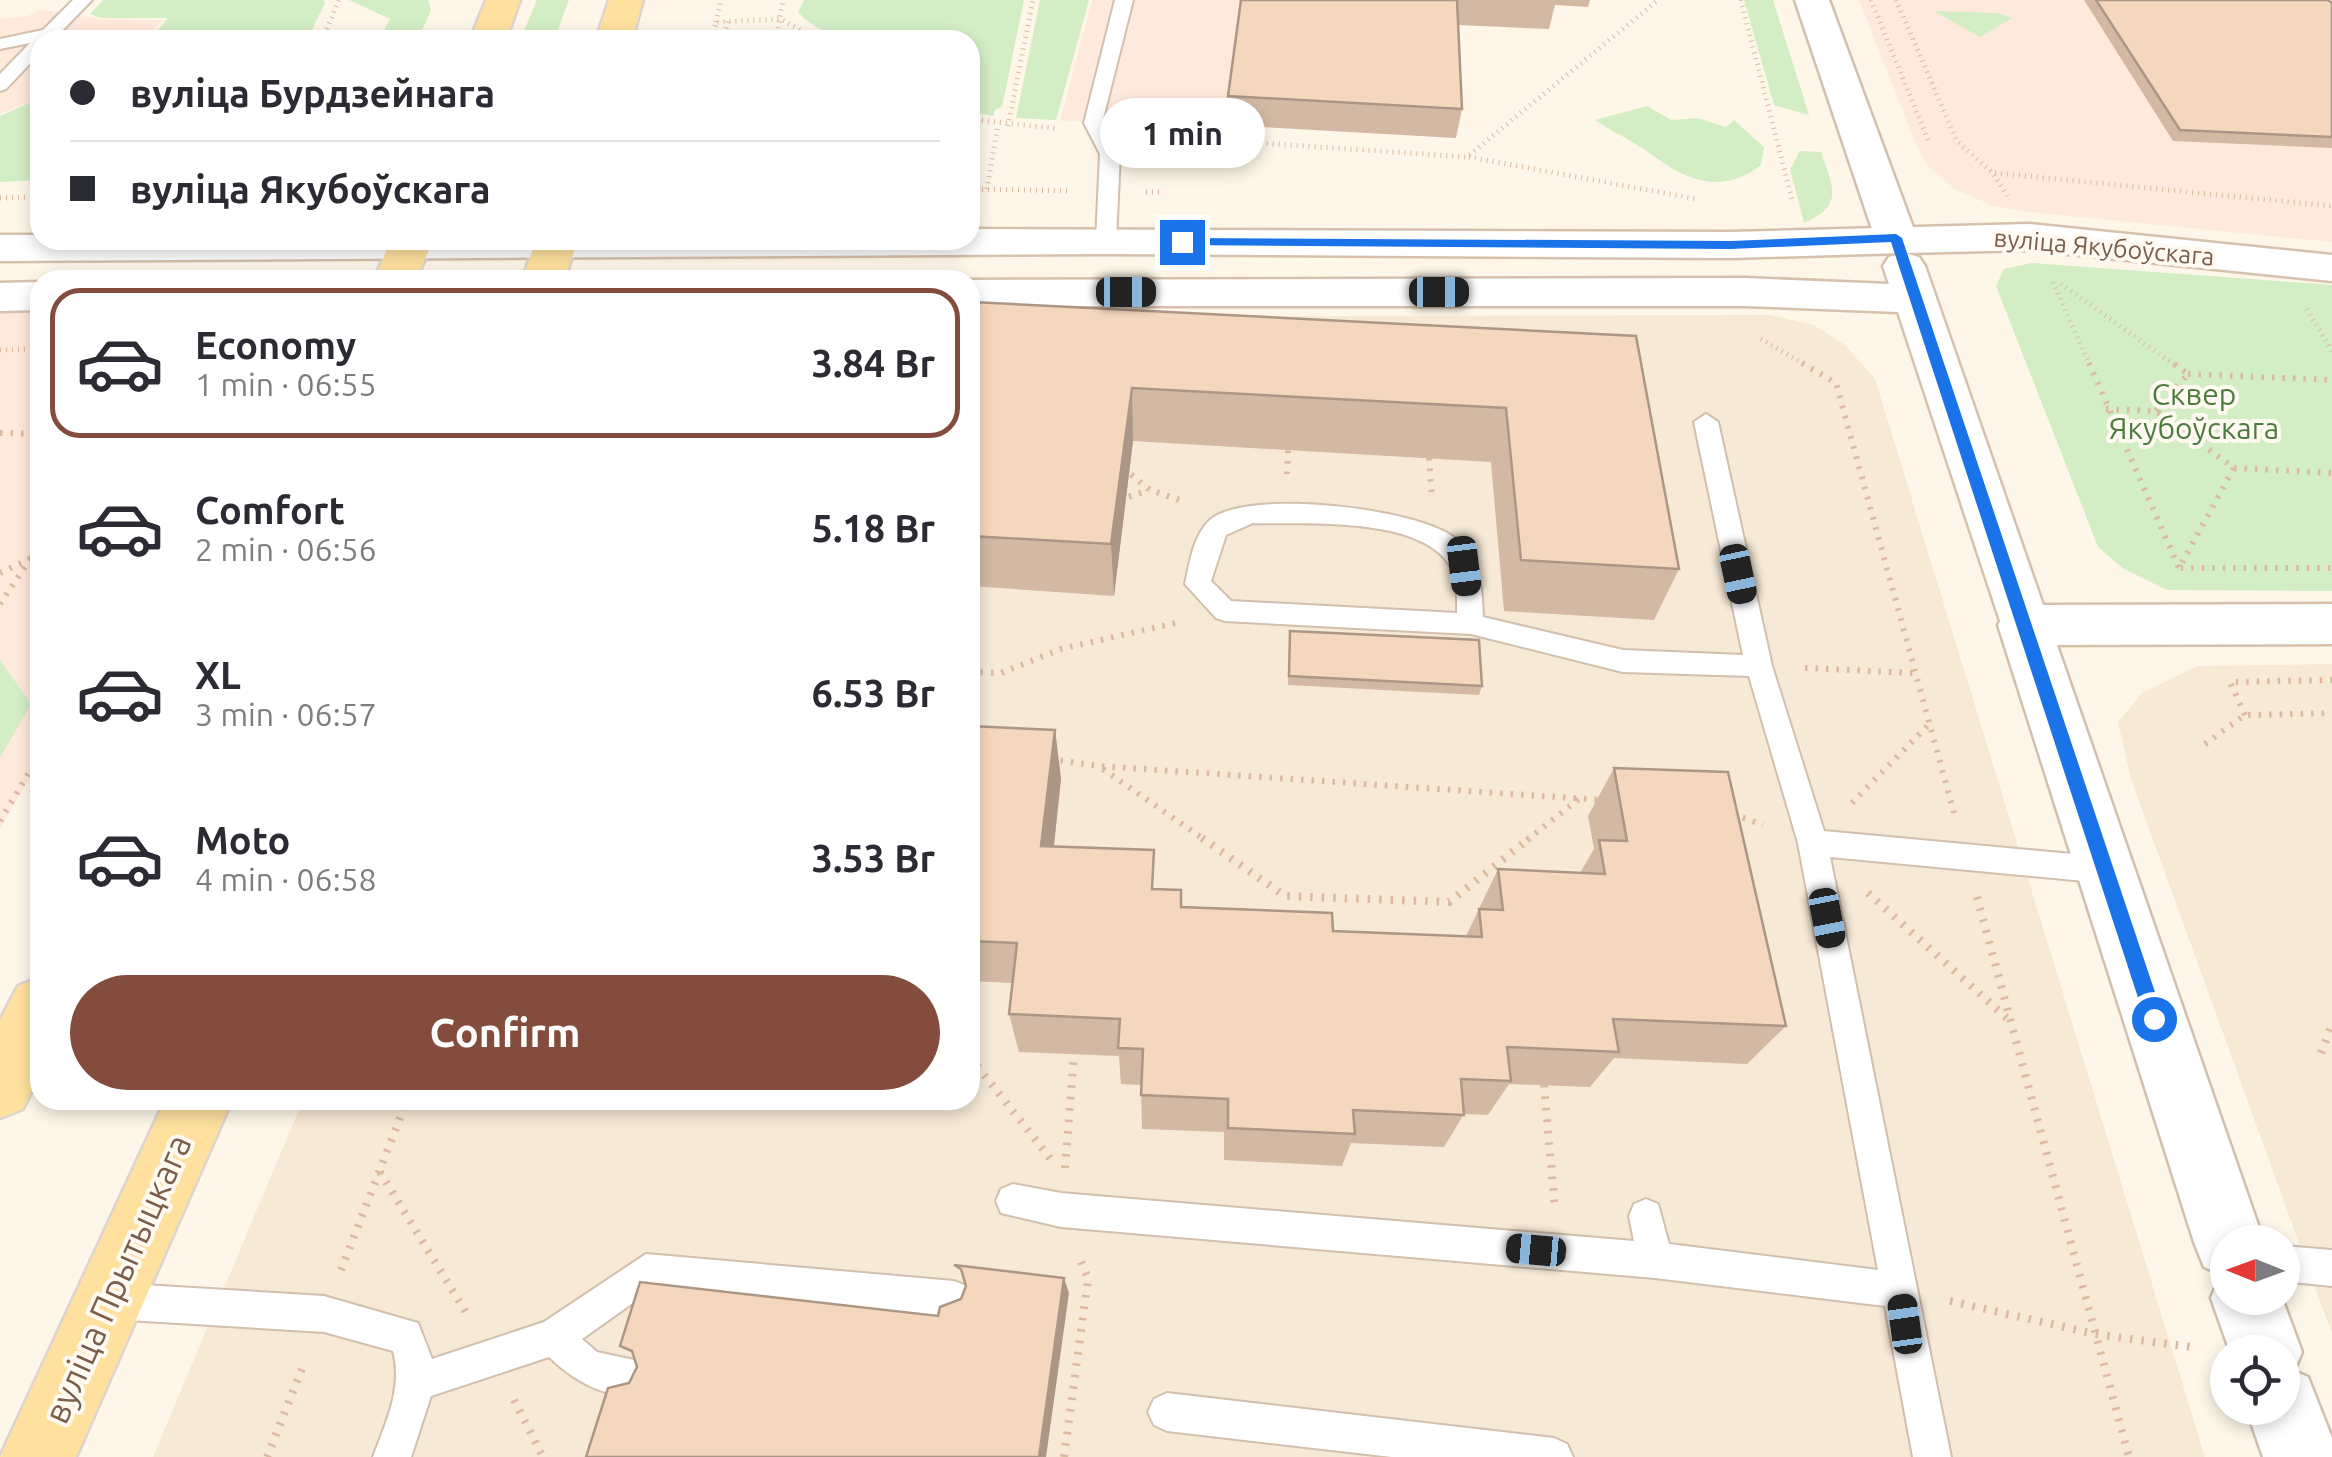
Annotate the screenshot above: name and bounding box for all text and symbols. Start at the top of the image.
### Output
text: вуліца Бурдзейнага [130,72,495,114]
callout: 1 min [1100,97,1264,167]
text: 1 min [1142,115,1223,151]
text: вуліца Якубоўскага [130,168,491,210]
route end [1160,220,1205,265]
street label: вуліца Якубоўскага [1993,223,2215,271]
car [1096,277,1156,307]
car [1409,277,1469,307]
icon: car [75,318,165,408]
text: Economy [195,324,356,366]
text: 3.84 Br [812,342,935,384]
text: 1 min · 06:55 [195,366,377,402]
park label: Сквер Якубоўскага [2109,377,2279,445]
icon: car [75,483,165,573]
text: Comfort [195,489,345,531]
text: 5.18 Br [812,507,935,549]
text: 2 min · 06:56 [195,531,377,567]
car [1445,534,1483,598]
car [1717,542,1759,606]
icon: car [75,648,165,738]
text: XL [195,654,241,696]
text: 6.53 Br [812,672,935,714]
text: 3 min · 06:57 [195,696,377,732]
icon: car [75,813,165,903]
text: Moto [195,819,290,861]
text: 3.53 Br [812,837,935,879]
text: 4 min · 06:58 [195,861,377,897]
car [1807,886,1847,950]
button: Confirm [70,975,940,1090]
route start [2132,997,2177,1042]
street label: вуліца Прытыцкага [35,1128,199,1429]
north arrow [2210,1225,2300,1315]
map controls [2210,1225,2300,1425]
car [1505,1232,1567,1268]
car [1886,1292,1924,1356]
button: locate [2210,1335,2300,1425]

